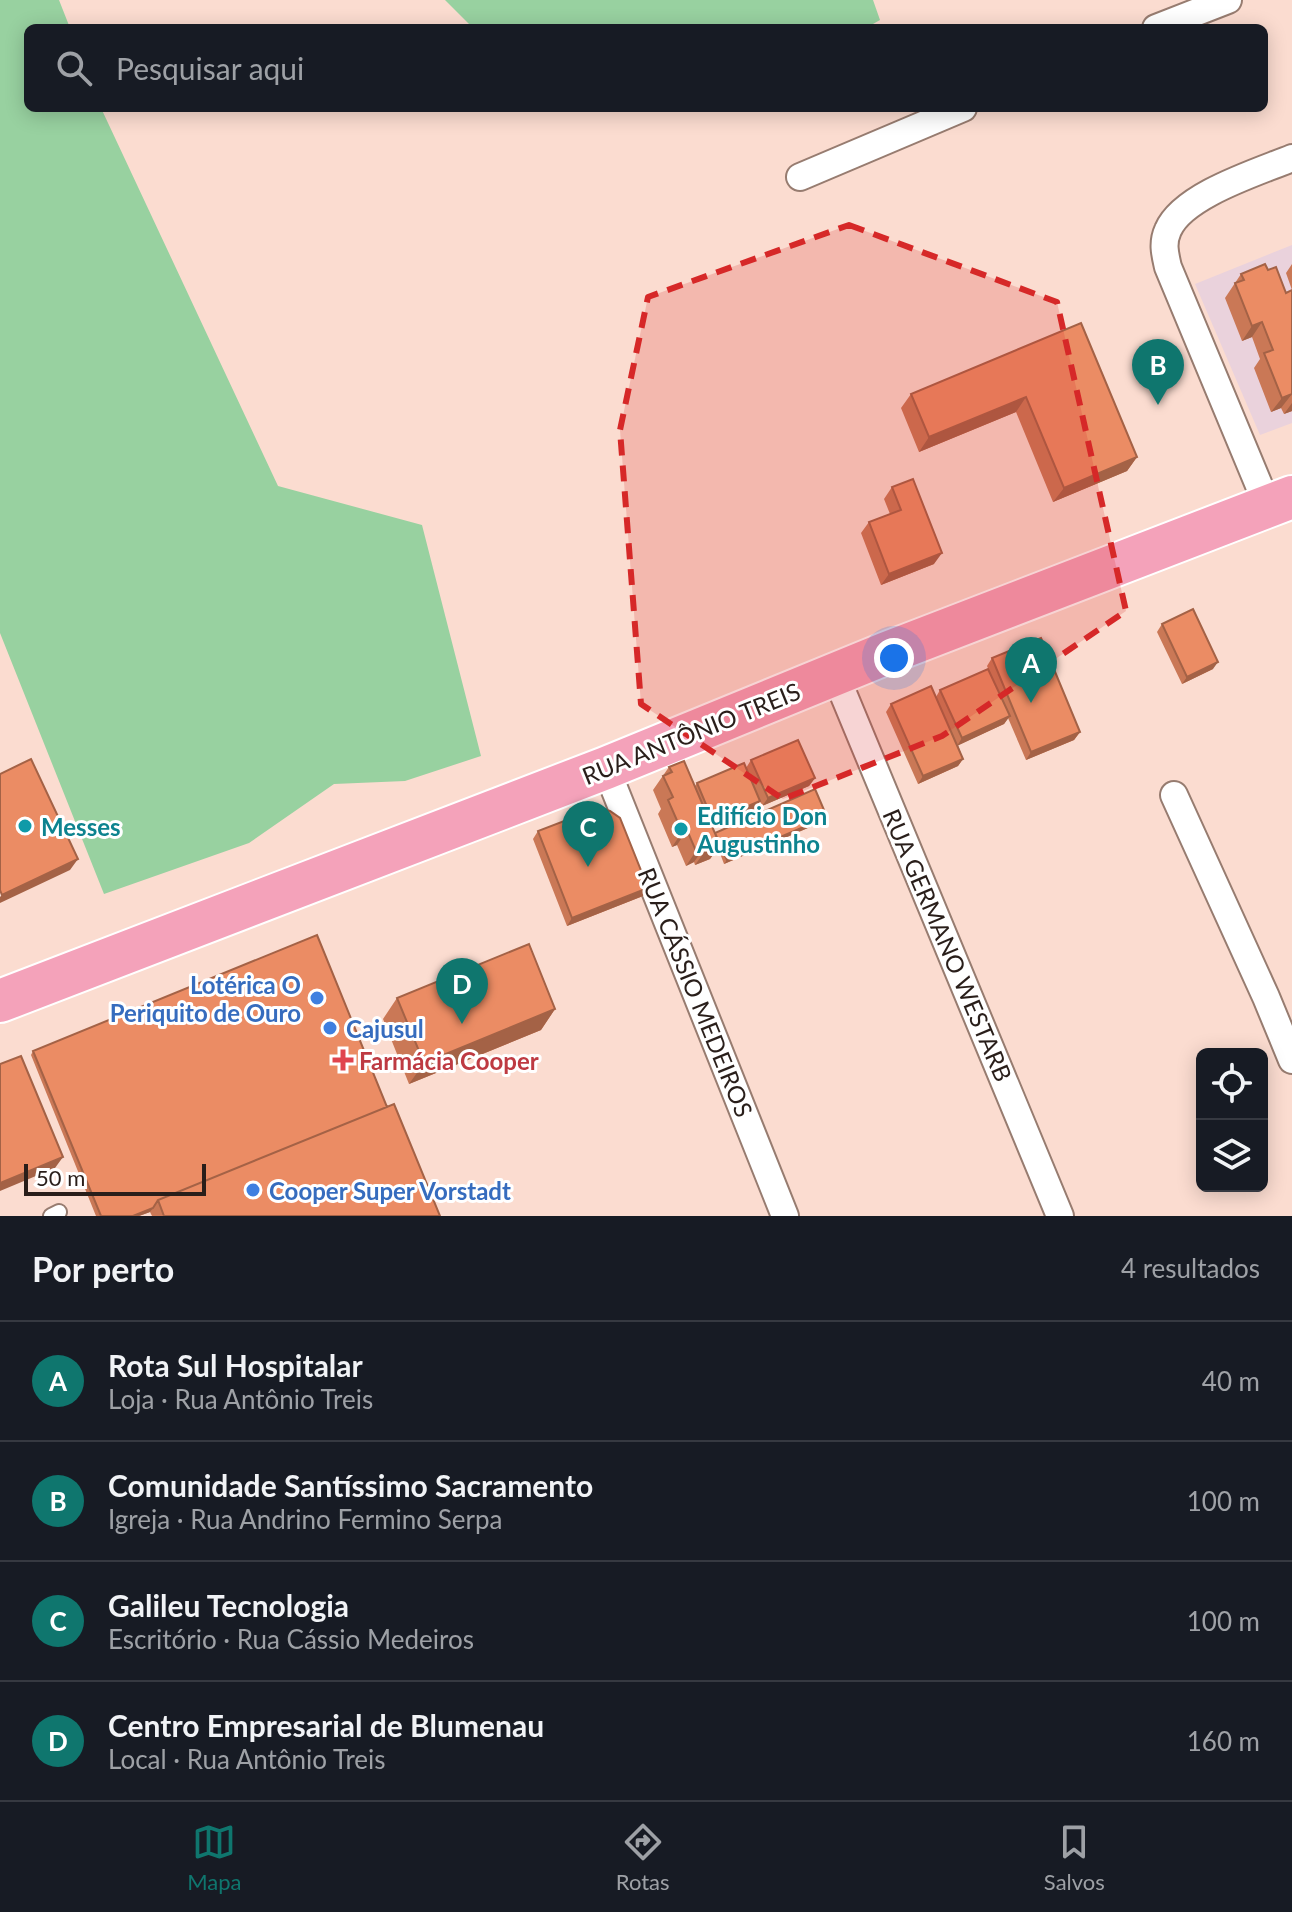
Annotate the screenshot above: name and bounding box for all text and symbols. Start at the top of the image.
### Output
search box [24,24,1268,112]
icon: search [52,46,96,90]
text: Pesquisar aqui [116,50,304,86]
pin: B [1132,339,1184,405]
pin: A [1005,637,1057,703]
your location [874,638,914,678]
street label: RUA ANTÔNIO TREIS [578,676,804,790]
pin: C [562,801,614,867]
place label: Edifício Don Augustinho [696,801,827,858]
street label: RUA GERMANO WESTARB [877,804,1019,1086]
place label: Messes [41,812,121,841]
marker: Messes [16,817,34,835]
marker: Edifício Don Augustinho [672,820,690,838]
street label: RUA CÁSSIO MEDEIROS [633,863,759,1121]
pin: D [436,958,488,1024]
place label: Lotérica O Periquito de Ouro [110,970,301,1027]
marker: Lotérica O Periquito de Ouro [308,989,326,1007]
place label: Cajusul [346,1014,424,1043]
marker: Cajusul [321,1019,339,1037]
place label: Farmácia Cooper [359,1046,539,1075]
map controls [1196,1048,1268,1192]
button: locate [1196,1048,1268,1120]
marker: Farmácia Cooper [334,1051,352,1069]
button: layers [1196,1120,1268,1192]
scale bar [24,1160,206,1196]
text: 50 m [36,1164,85,1191]
place label: Cooper Super Vorstadt [269,1176,511,1205]
marker: Cooper Super Vorstadt [244,1181,262,1199]
text: Por perto [32,1248,174,1289]
text: 4 resultados [1121,1252,1260,1284]
text: Rota Sul Hospitalar [108,1347,363,1383]
text: A [49,1365,67,1397]
text: 40 m [1202,1365,1260,1397]
text: Loja · Rua Antônio Treis [108,1383,373,1415]
text: Comunidade Santíssimo Sacramento [108,1467,593,1503]
text: B [49,1485,67,1517]
text: 100 m [1187,1485,1260,1517]
text: Igreja · Rua Andrino Fermino Serpa [108,1503,502,1535]
text: Galileu Tecnologia [108,1587,349,1623]
text: C [49,1605,67,1637]
text: 100 m [1187,1605,1260,1637]
text: Escritório · Rua Cássio Medeiros [108,1623,474,1655]
text: Centro Empresarial de Blumenau [108,1707,544,1743]
text: D [48,1725,68,1757]
text: 160 m [1187,1725,1260,1757]
text: Local · Rua Antônio Treis [108,1743,386,1775]
tab: Mapa [187,1820,241,1895]
tab: Rotas [616,1820,670,1895]
tab: Salvos [1044,1820,1105,1895]

